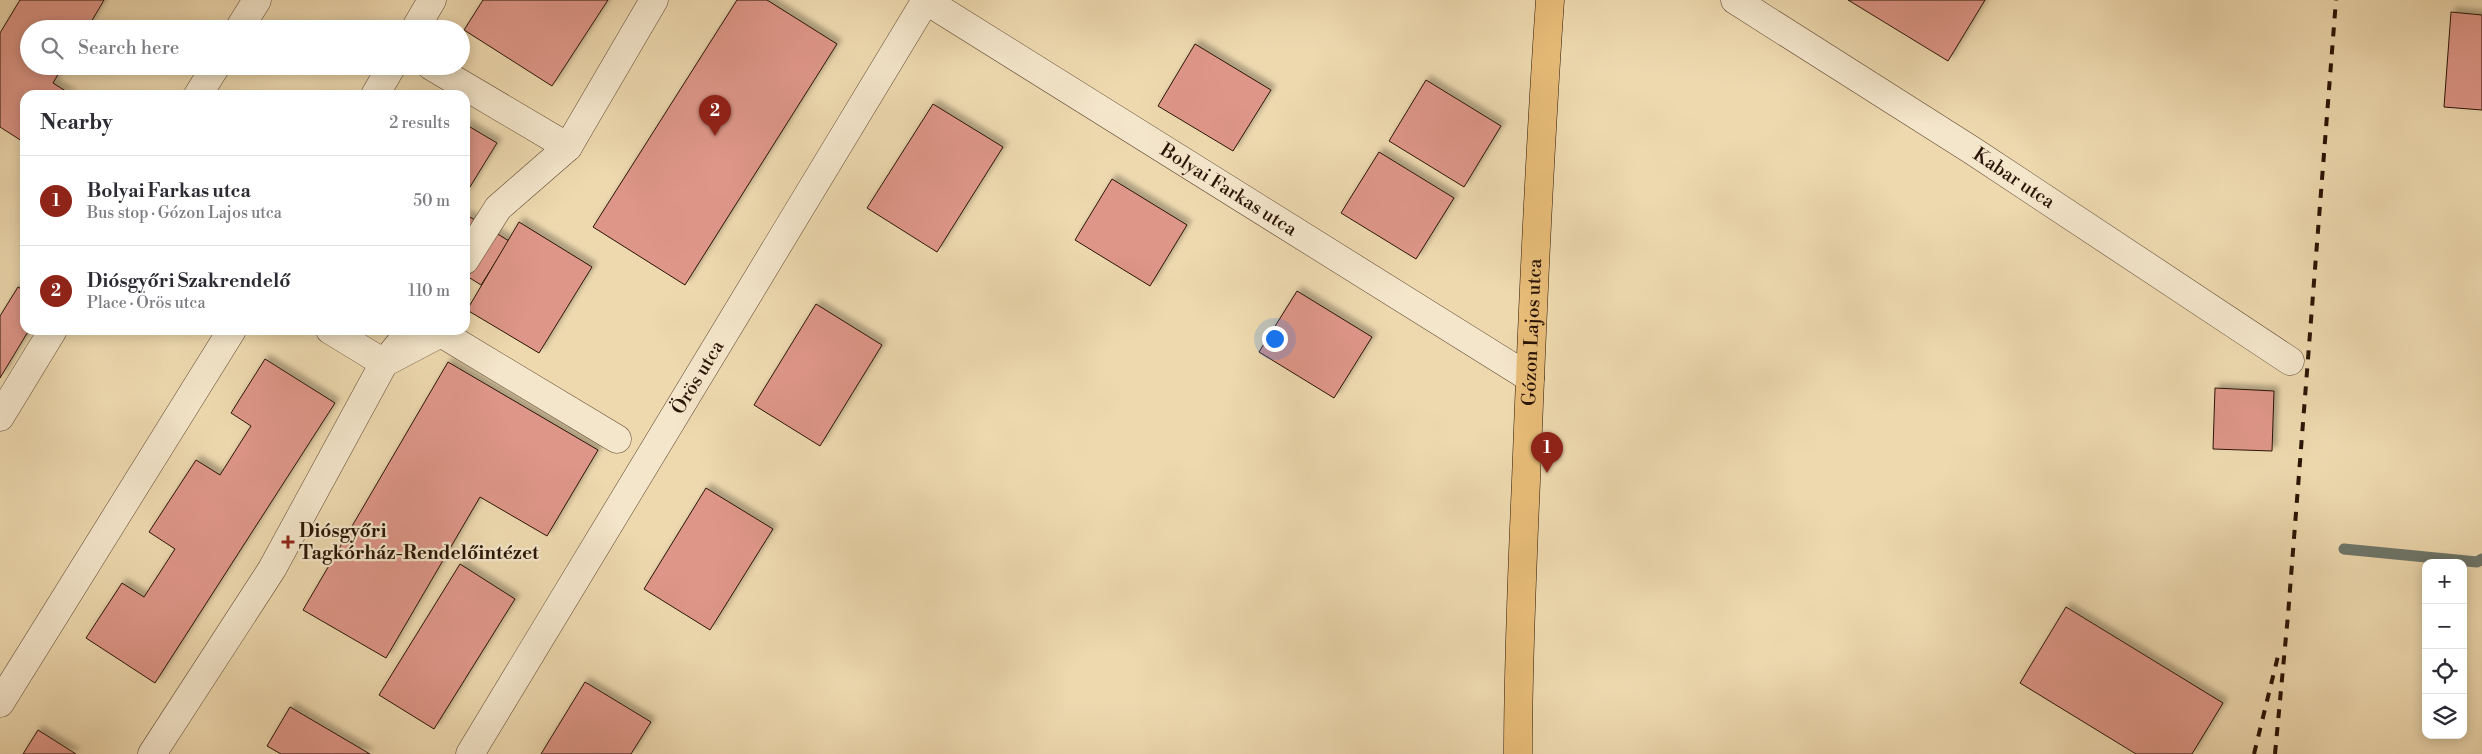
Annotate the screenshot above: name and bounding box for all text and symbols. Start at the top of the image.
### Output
search box [20,20,470,75]
icon: search [38,34,66,62]
text: Search here [78,36,179,60]
pin: 2 [699,95,731,136]
text: Nearby [40,110,113,136]
text: 2 results [389,113,450,133]
street label: Bolyai Farkas utca [1155,137,1302,242]
street label: Kabar utca [1968,142,2060,214]
text: Bolyai Farkas utca [87,179,251,203]
text: 1 [52,191,60,211]
text: 50 m [413,191,450,211]
text: Bus stop · Gózon Lajos utca [87,203,282,223]
street label: Gózon Lajos utca [1517,258,1547,407]
text: Diósgyőri Szakrendelő [87,269,291,293]
text: 2 [51,281,61,301]
text: 110 m [408,281,450,301]
text: Place · Örös utca [87,293,205,313]
your location [1262,326,1288,352]
street label: Örös utca [665,336,729,419]
pin: 1 [1531,432,1563,473]
place label: Diósgyőri Tagkórház-Rendelőintézet [299,519,539,565]
marker: Diósgyőri Tagkórház-Rendelőintézet [281,535,295,549]
map controls [2422,559,2467,739]
button: + [2422,559,2467,604]
button: − [2422,604,2467,649]
button: locate [2422,649,2467,694]
button: layers [2422,694,2467,739]

